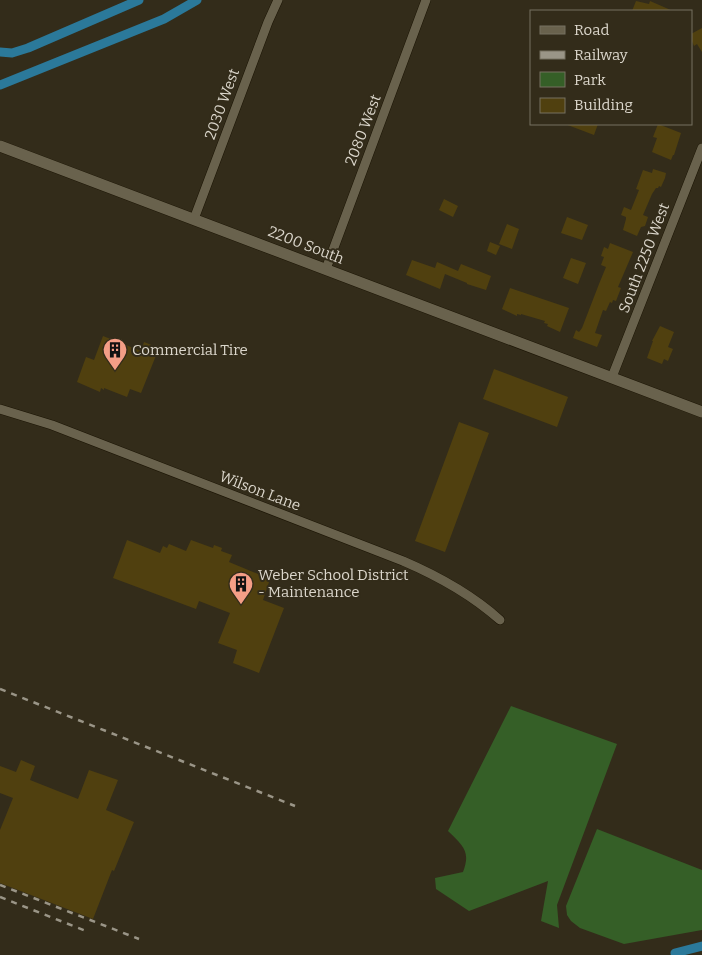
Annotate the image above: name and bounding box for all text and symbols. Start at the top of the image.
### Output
legend [530,10,692,125]
text: Road [574,21,609,39]
text: Railway [574,46,628,64]
street label: 2030 West [201,66,243,142]
text: Park [574,71,606,89]
street label: 2080 West [341,91,385,168]
text: Building [574,96,633,114]
street label: South 2250 West [615,200,673,316]
street label: 2200 South [265,222,347,268]
building icon: Commercial Tire [102,337,128,371]
place label: Commercial Tire [132,341,248,359]
street label: Wilson Lane [217,467,303,515]
place label: Weber School District - Maintenance [258,566,409,601]
building icon: Weber School District - Maintenance [228,571,254,605]

